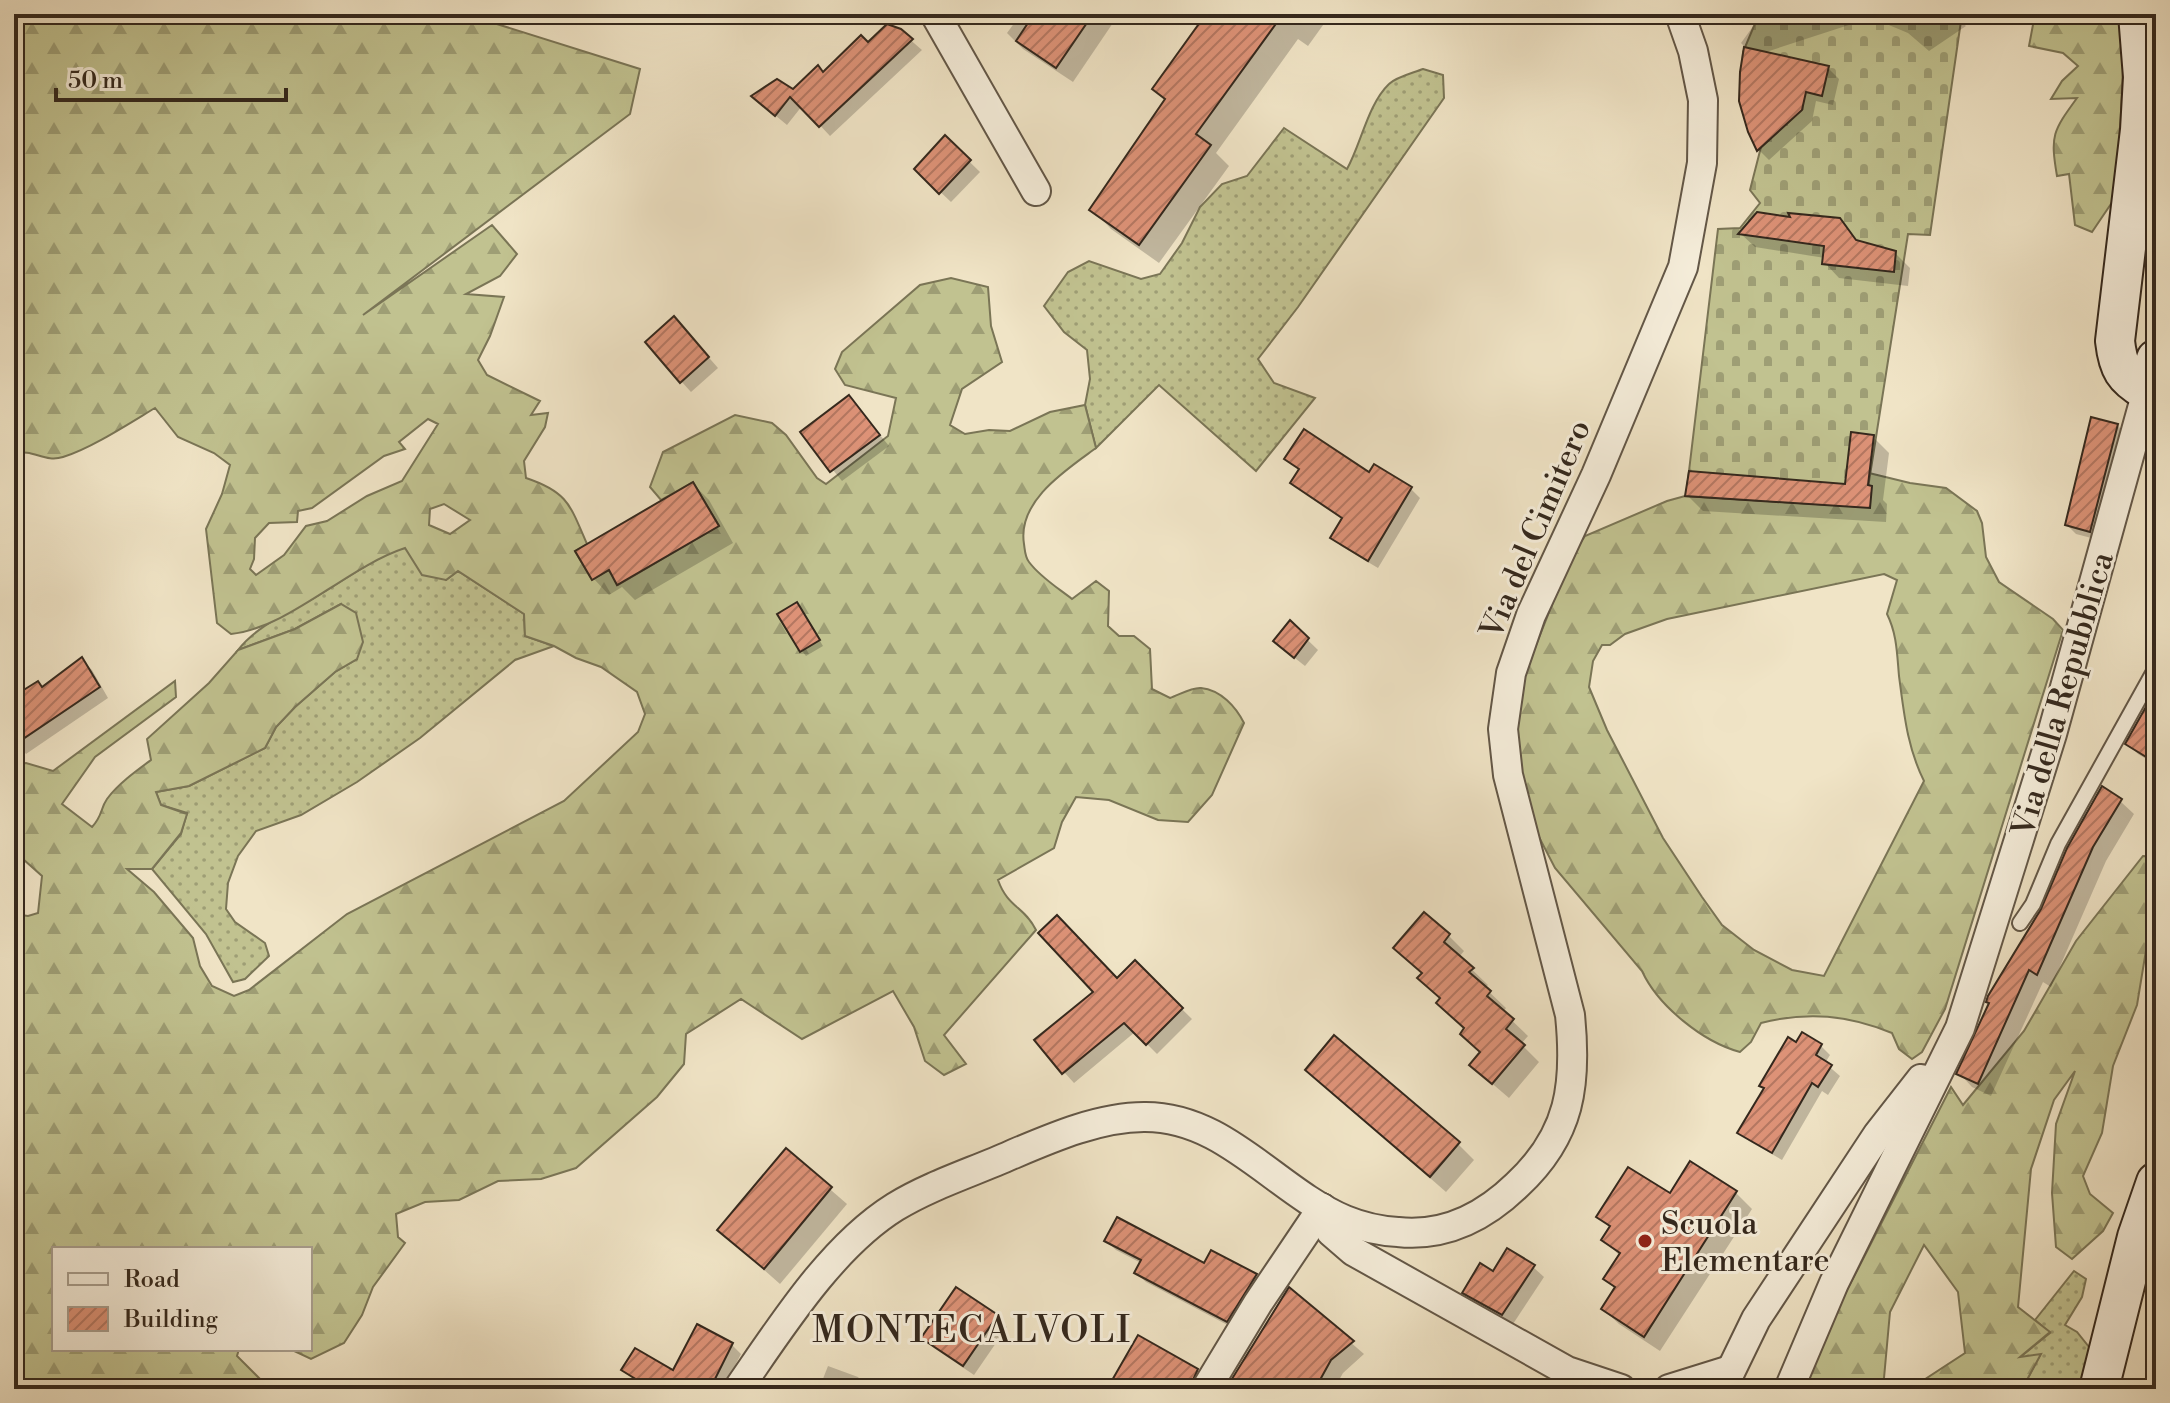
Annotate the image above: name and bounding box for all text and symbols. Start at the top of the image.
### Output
scale bar [56,52,286,102]
text: 50 m [68,66,123,96]
street label: Via del Cimitero [1471,414,1600,646]
street label: Via della Repubblica [2003,547,2123,842]
place label: Scuola Elementare [1661,1204,1830,1281]
marker: Scuola Elementare [1636,1232,1654,1250]
legend [52,1247,312,1351]
text: Road [124,1265,180,1295]
text: Building [123,1305,218,1335]
district label: MONTECALVOLI [812,1309,1132,1354]

